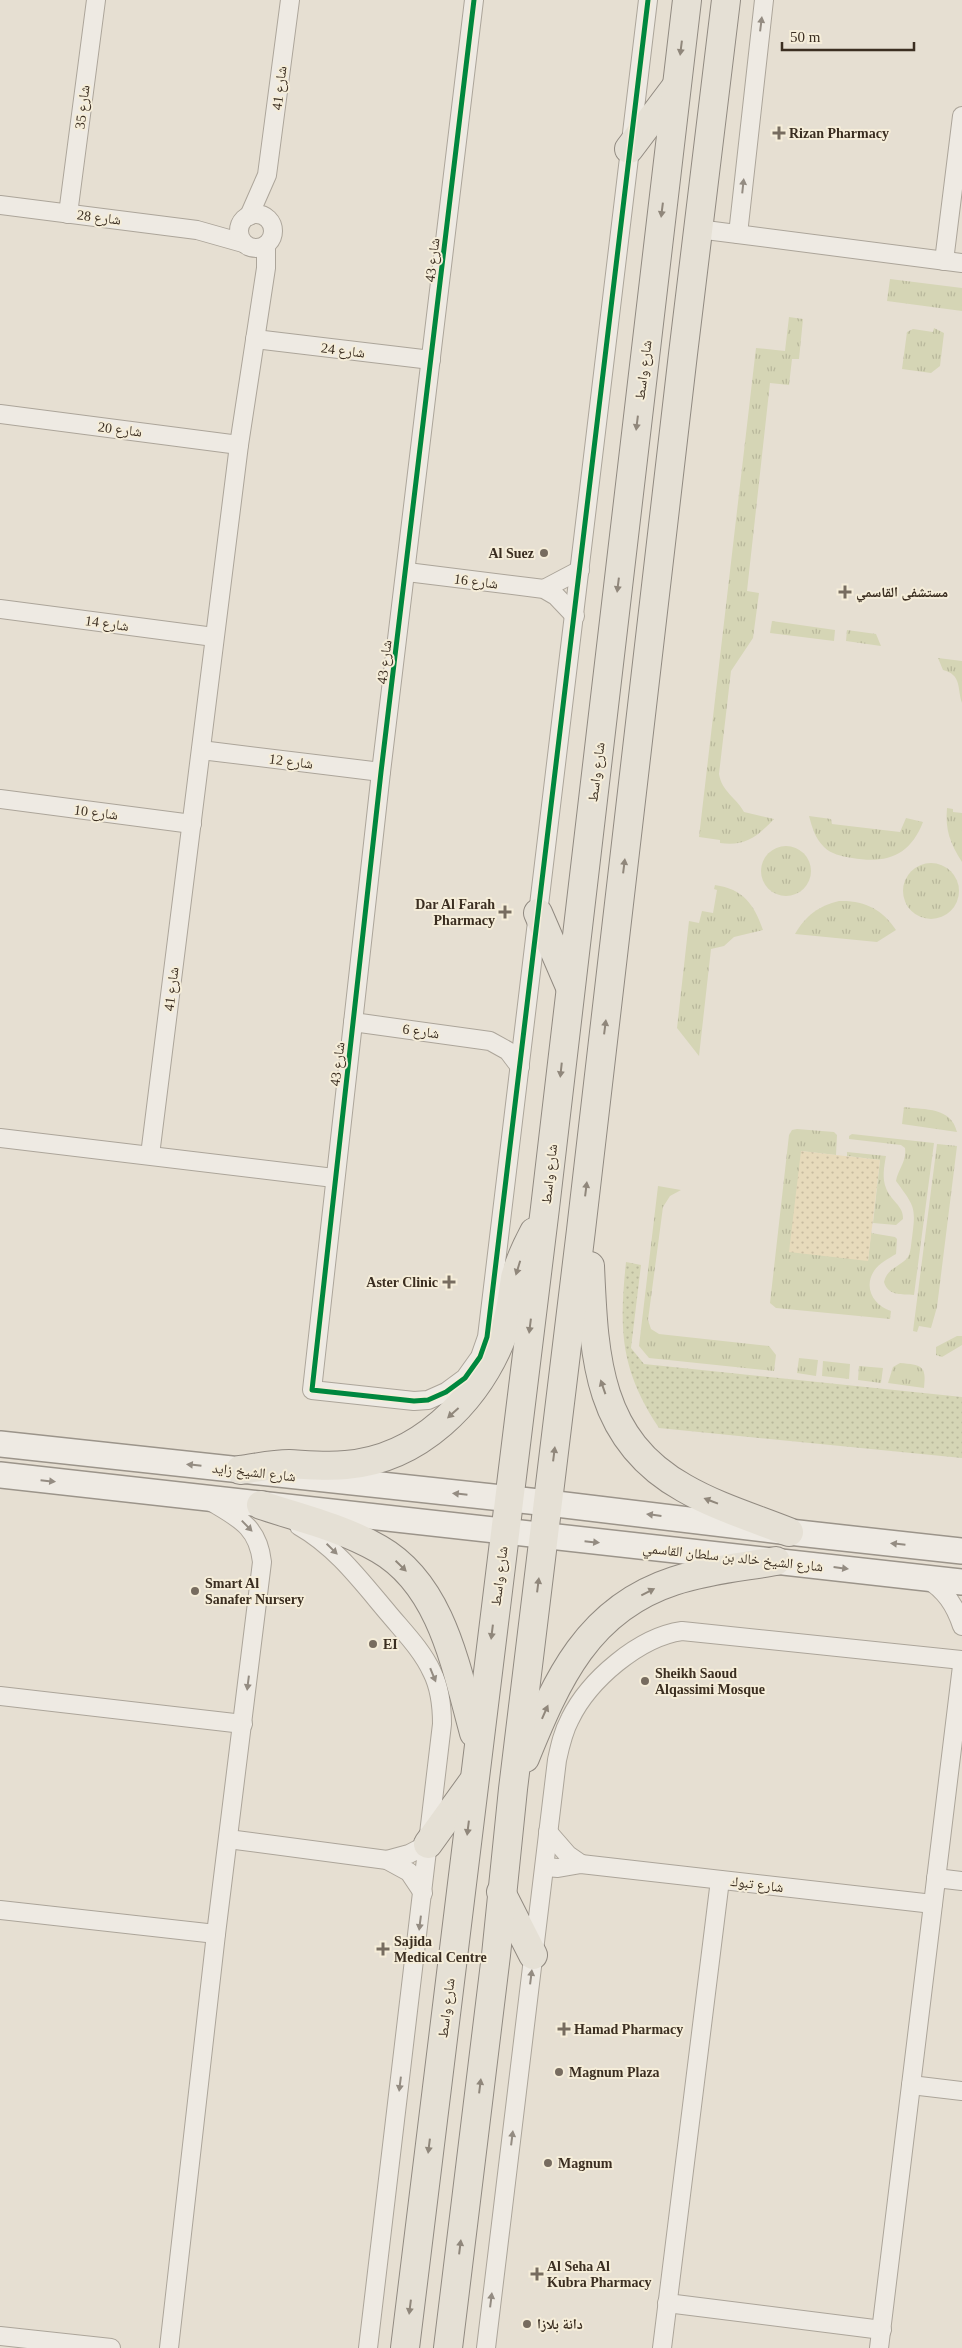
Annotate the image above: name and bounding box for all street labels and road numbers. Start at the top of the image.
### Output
street label: شارع 41 [269,65,292,111]
street label: شارع 35 [72,84,95,130]
street label: شارع 28 [76,207,122,230]
street label: شارع 43 [422,237,445,283]
street label: شارع واسط [632,339,657,401]
street label: شارع 24 [320,340,366,363]
street label: شارع 20 [97,419,143,442]
street label: شارع 16 [453,571,499,594]
street label: شارع 14 [84,613,130,636]
street label: شارع 43 [374,639,397,685]
street label: شارع واسط [585,741,610,803]
street label: شارع 12 [268,751,314,774]
street label: شارع 10 [73,802,119,825]
street label: شارع 41 [161,966,184,1012]
street label: شارع 6 [401,1021,440,1043]
street label: شارع 43 [327,1041,350,1087]
street label: شارع واسط [539,1143,562,1205]
street label: شارع الشيخ زايد [211,1461,296,1486]
street label: شارع الشيخ خالد بن سلطان القاسمي [642,1541,824,1578]
street label: شارع واسط [488,1545,513,1607]
street label: شارع تبوك [729,1874,784,1897]
street label: شارع واسط [435,1977,460,2039]

